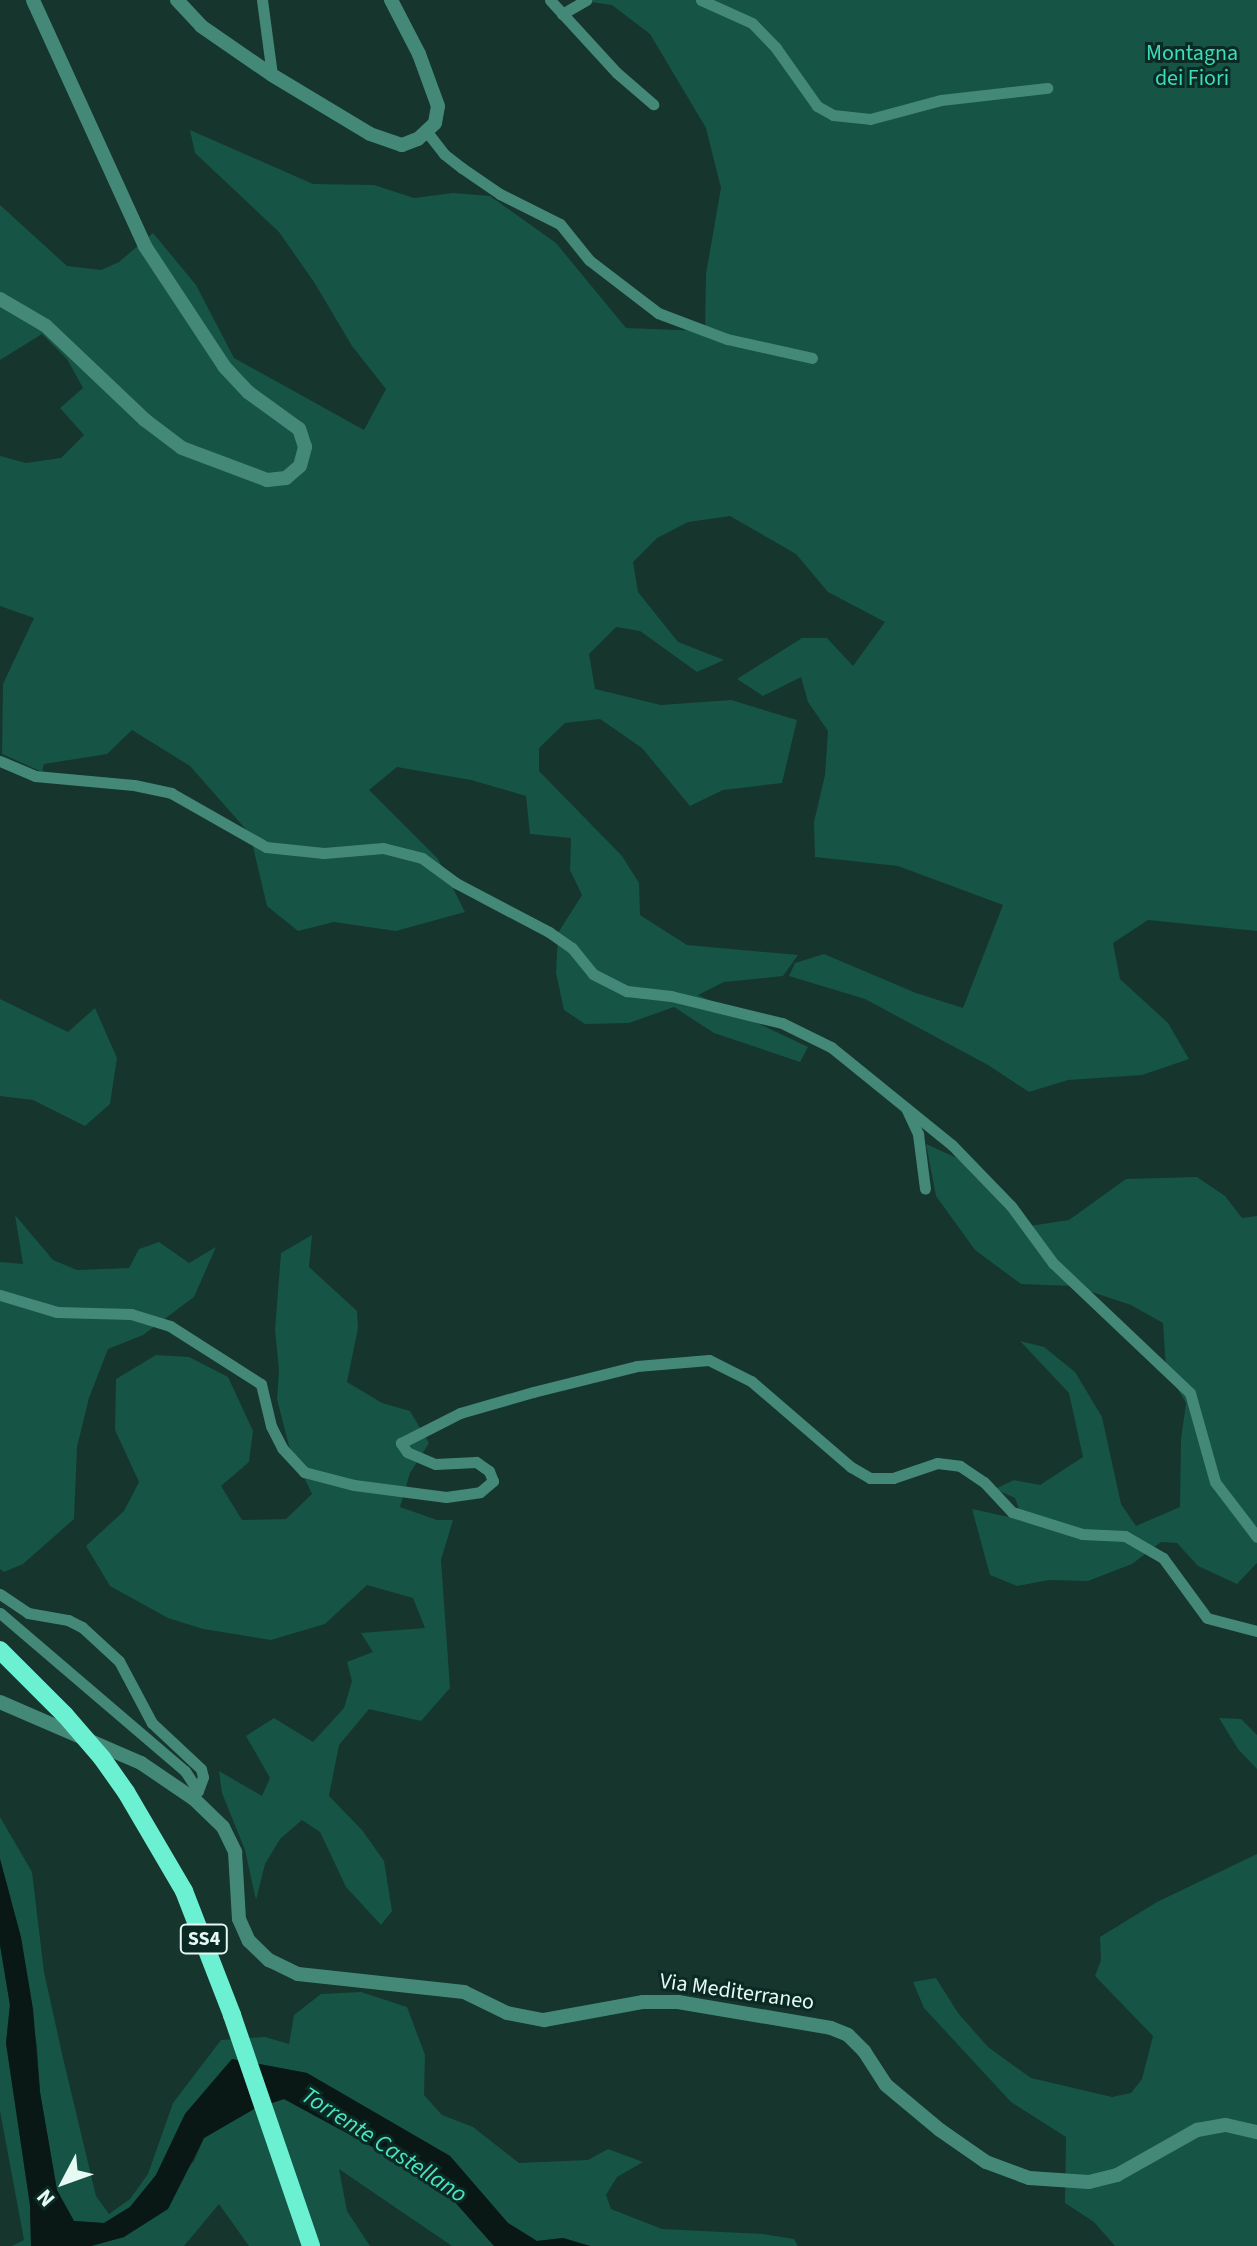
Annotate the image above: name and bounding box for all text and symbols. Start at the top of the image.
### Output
park label: Montagna dei Fiori [1146,40,1238,92]
road number: SS4 [178,1923,230,1955]
street label: Via Mediterraneo [658,1968,816,2016]
water label: Torrente Castellano [296,2081,472,2209]
north arrow [24,2142,104,2222]
text: N [29,2182,63,2214]

